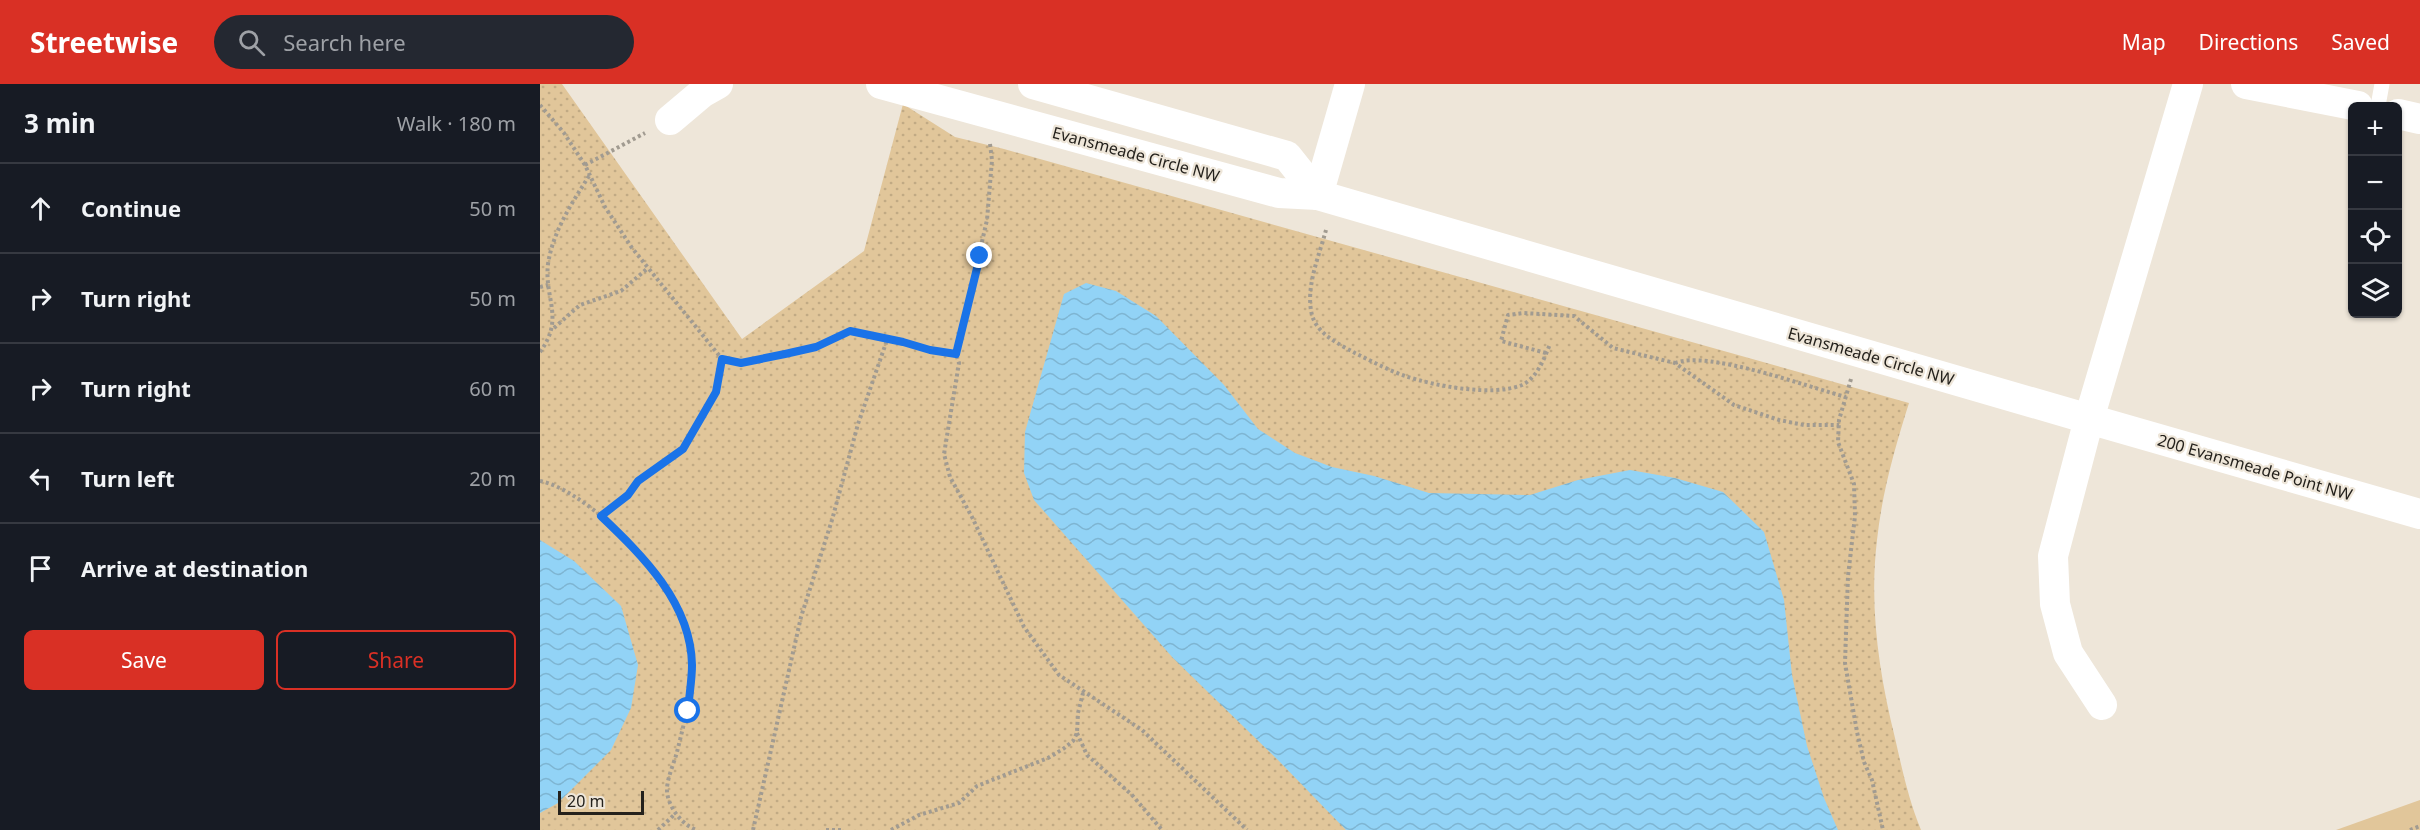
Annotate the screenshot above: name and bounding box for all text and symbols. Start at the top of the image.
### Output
search box [214,15,634,69]
text: Streetwise [30,23,178,61]
icon: search [235,26,268,59]
text: Search here [283,27,406,57]
text: Map [2122,28,2166,56]
text: Directions [2199,28,2298,56]
text: Saved [2331,28,2390,56]
map controls [2348,102,2402,318]
button: + [2348,102,2402,156]
text: 3 min [24,105,96,141]
text: Walk · 180 m [397,110,516,137]
street label: Evansmeade Circle NW [1050,121,1222,187]
button: − [2348,156,2402,210]
icon: ahead [24,192,57,225]
text: Continue [81,193,181,223]
text: 50 m [469,195,516,222]
button: locate [2348,210,2402,264]
route end [966,242,992,268]
button: layers [2348,264,2402,318]
icon: right [24,282,57,315]
text: Turn right [81,283,191,313]
text: 50 m [469,285,516,312]
street label: Evansmeade Circle NW [1785,322,1957,390]
icon: right [24,372,57,405]
text: Turn right [81,373,191,403]
text: 60 m [469,375,516,402]
street label: 200 Evansmeade Point NW [2155,429,2355,505]
icon: left [24,462,57,495]
text: Turn left [81,463,175,493]
text: 20 m [469,465,516,492]
icon: arrive [24,552,57,585]
text: Arrive at destination [81,553,308,583]
button: Save [24,630,264,690]
button: Share [276,630,516,690]
route start [674,697,700,723]
scale bar [558,788,644,816]
text: 20 m [567,790,604,812]

